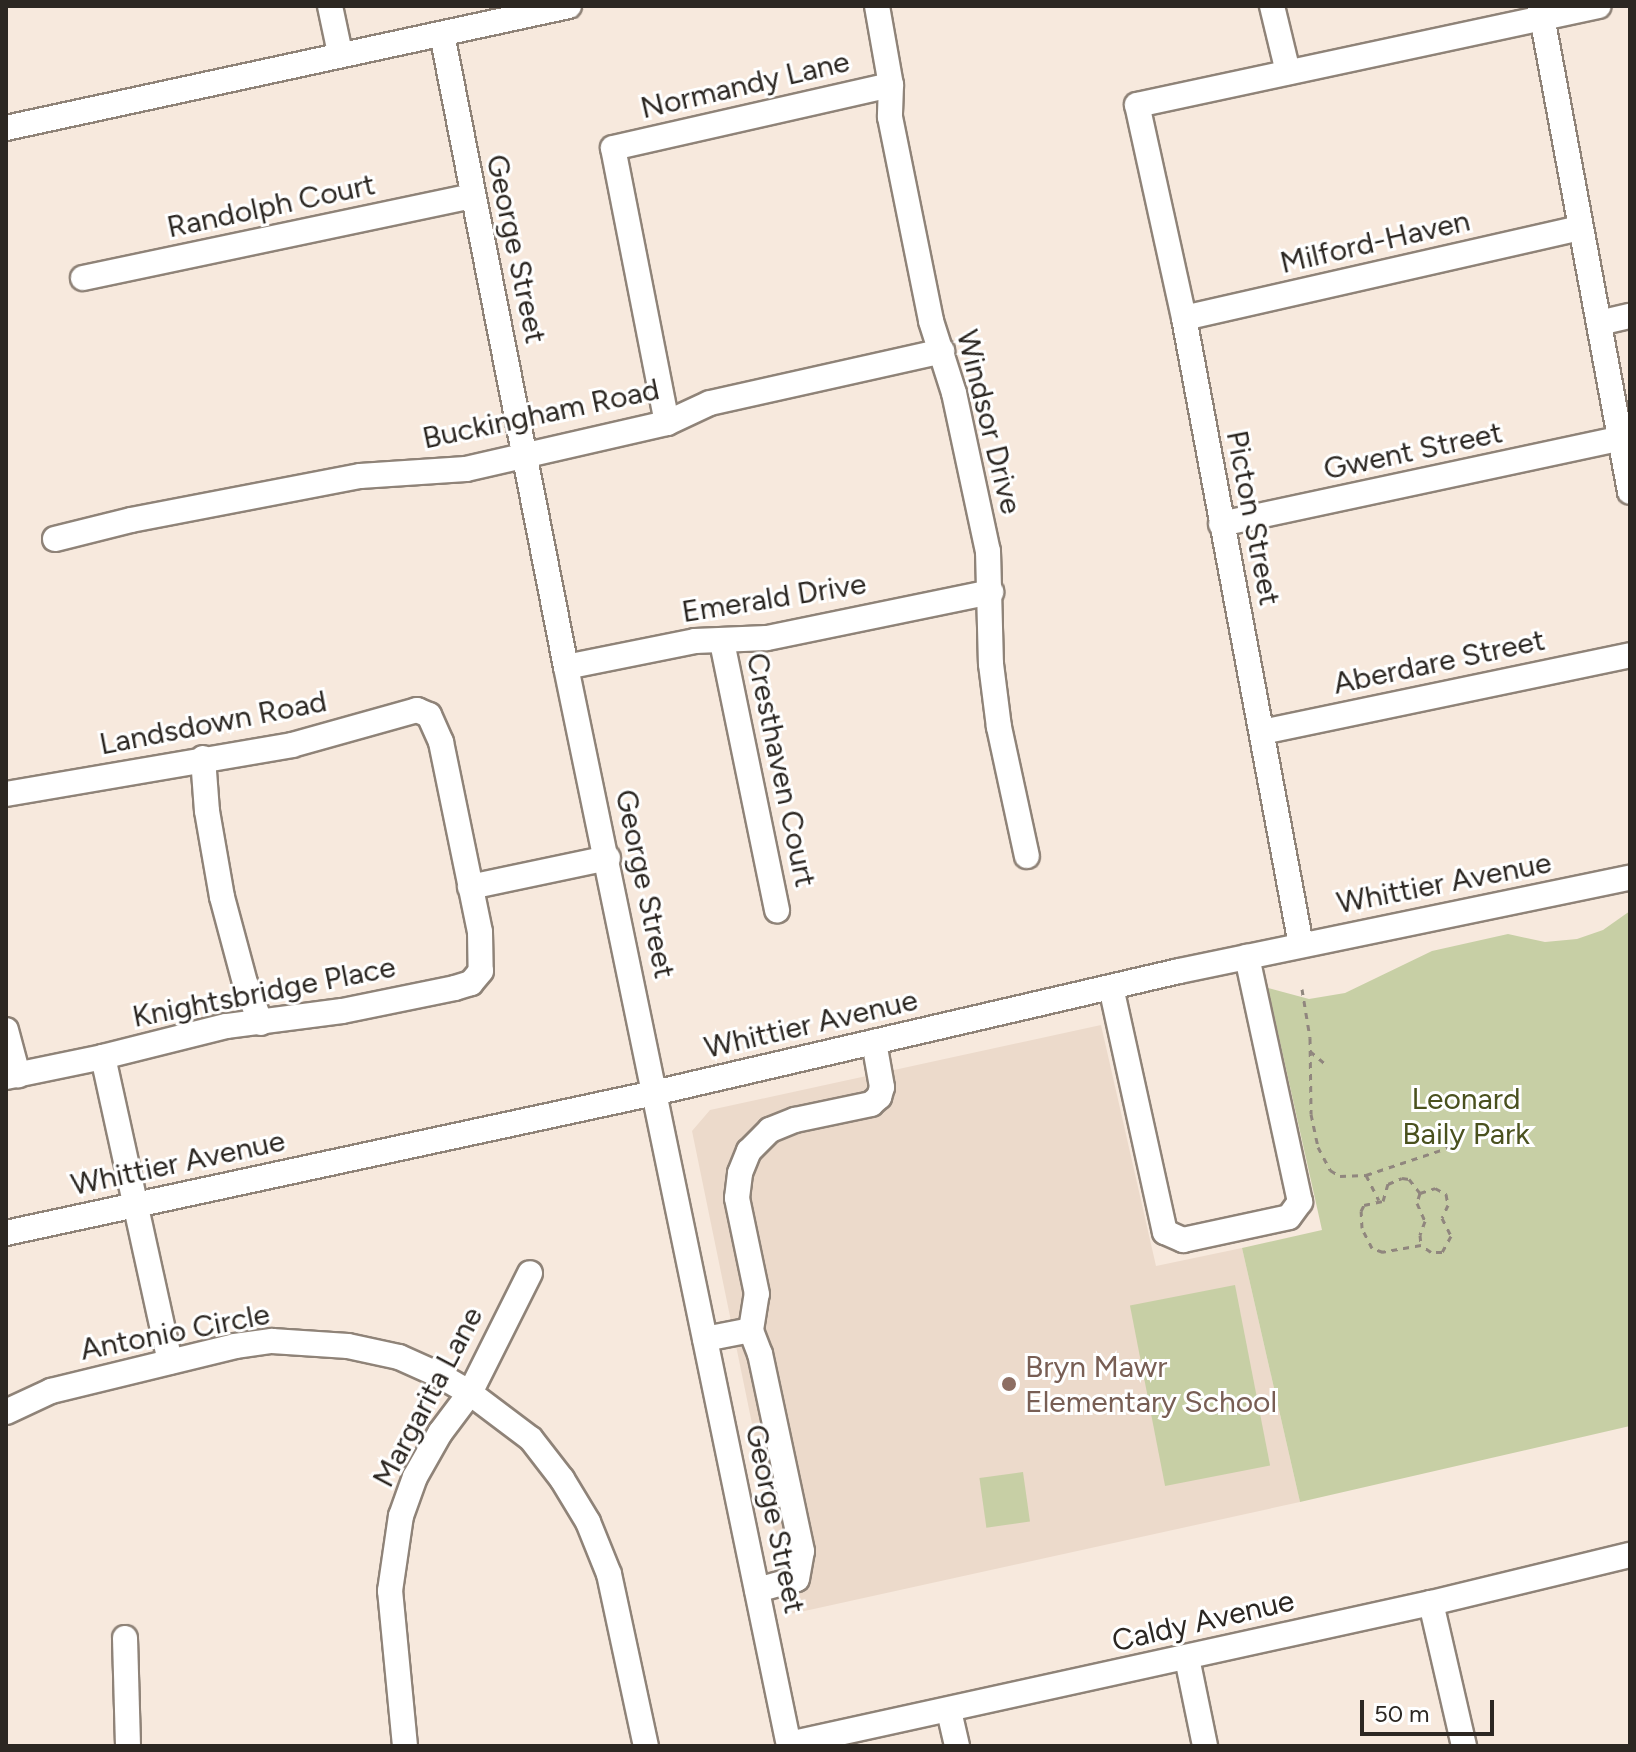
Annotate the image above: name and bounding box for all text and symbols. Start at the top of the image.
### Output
street label: Normandy Lane [637,43,853,127]
street label: George Street [478,151,554,347]
street label: Randolph Court [164,166,378,246]
street label: Milford-Haven [1277,203,1473,281]
street label: Windsor Drive [949,326,1029,518]
street label: Buckingham Road [419,371,663,457]
street label: Gwent Street [1320,414,1506,488]
street label: Picton Street [1218,428,1288,608]
street label: Emerald Drive [679,566,869,630]
street label: Aberdare Street [1330,622,1548,702]
street label: Cresthaven Court [739,650,823,890]
street label: Landsdown Road [96,683,330,763]
street label: George Street [607,786,683,982]
street label: Whittier Avenue [1334,845,1554,921]
street label: Knightsbridge Place [129,949,399,1035]
street label: Whittier Avenue [701,982,921,1066]
park label: Leonard Baily Park [1402,1081,1530,1152]
street label: Whittier Avenue [68,1123,288,1203]
street label: Antonio Circle [77,1296,273,1368]
street label: Margarita Lane [365,1301,491,1493]
place label: Bryn Mawr Elementary School [1025,1349,1277,1420]
marker: Bryn Mawr Elementary School [1000,1375,1018,1393]
street label: George Street [737,1421,813,1617]
street label: Caldy Avenue [1108,1583,1298,1659]
scale bar [1364,1684,1498,1734]
text: 50 m [1374,1699,1430,1728]

